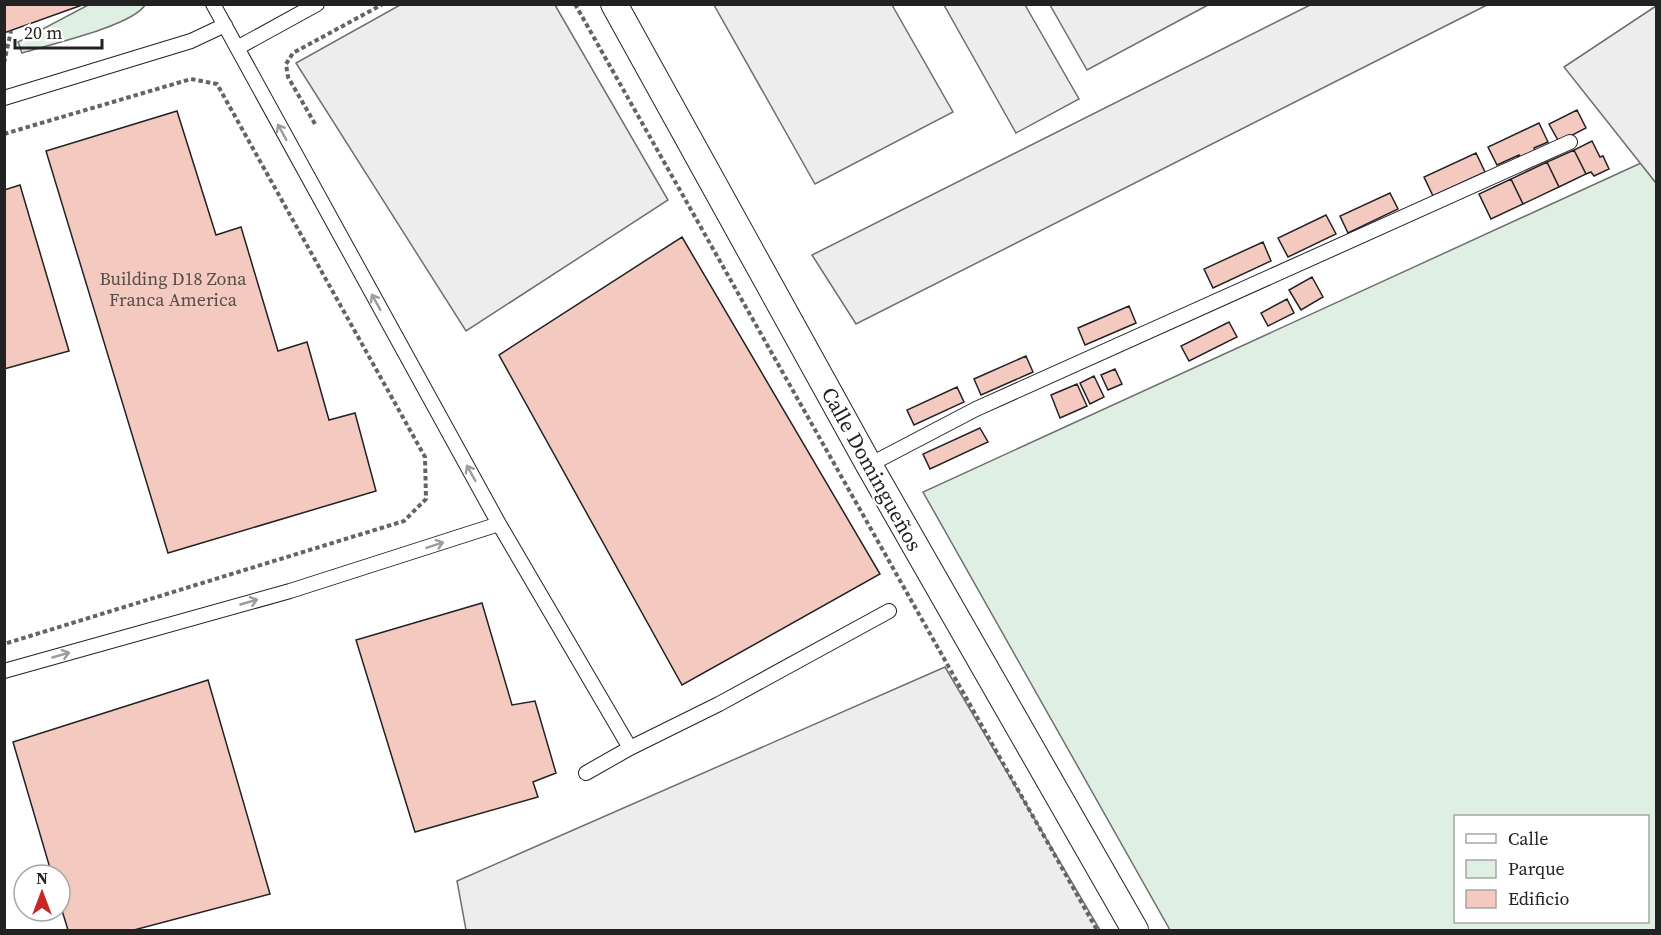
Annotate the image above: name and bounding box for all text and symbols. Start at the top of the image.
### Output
scale bar [15,12,102,50]
text: 20 m [24,20,62,45]
one-way arrow [276,123,287,141]
house number: Building D18 Zona Franca America [99,266,247,312]
one-way arrow [370,294,381,312]
street label: Calle Domingueños [815,382,929,556]
one-way arrow [465,465,477,482]
one-way arrow [425,538,444,549]
one-way arrow [239,596,258,607]
one-way arrow [51,649,70,660]
legend [1454,815,1649,923]
text: Calle [1508,826,1548,851]
text: Parque [1508,856,1565,881]
north arrow [12,863,72,923]
text: N [36,867,48,889]
text: Edificio [1508,886,1569,911]

